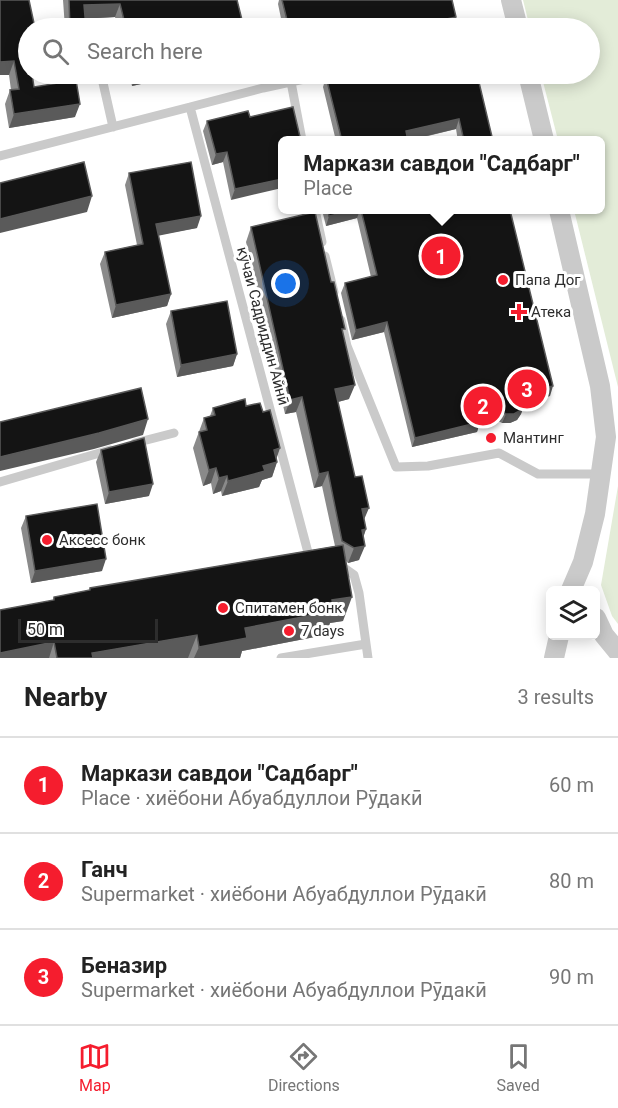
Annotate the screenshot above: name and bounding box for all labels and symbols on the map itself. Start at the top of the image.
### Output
pin: 1 [422,234,460,278]
street label: кӯчаи Садриддин Айнӣ [233,245,293,407]
your location [271,269,300,298]
place label: Папа Дог [515,271,581,289]
marker: Папа Дог [496,273,510,287]
place label: Атека [531,303,571,321]
marker: Атека [512,305,526,319]
pin: 3 [508,366,546,412]
pin: 2 [464,384,502,428]
place label: Мантинг [503,429,564,447]
marker: Мантинг [484,431,498,445]
place label: Аксесс бонк [59,531,146,549]
marker: Аксесс бонк [40,533,54,547]
place label: Спитамен бонк [235,599,342,617]
marker: Спитамен бонк [216,601,230,615]
scale bar [18,616,158,644]
place label: 7 days [301,622,345,640]
marker: 7 days [282,624,296,638]

